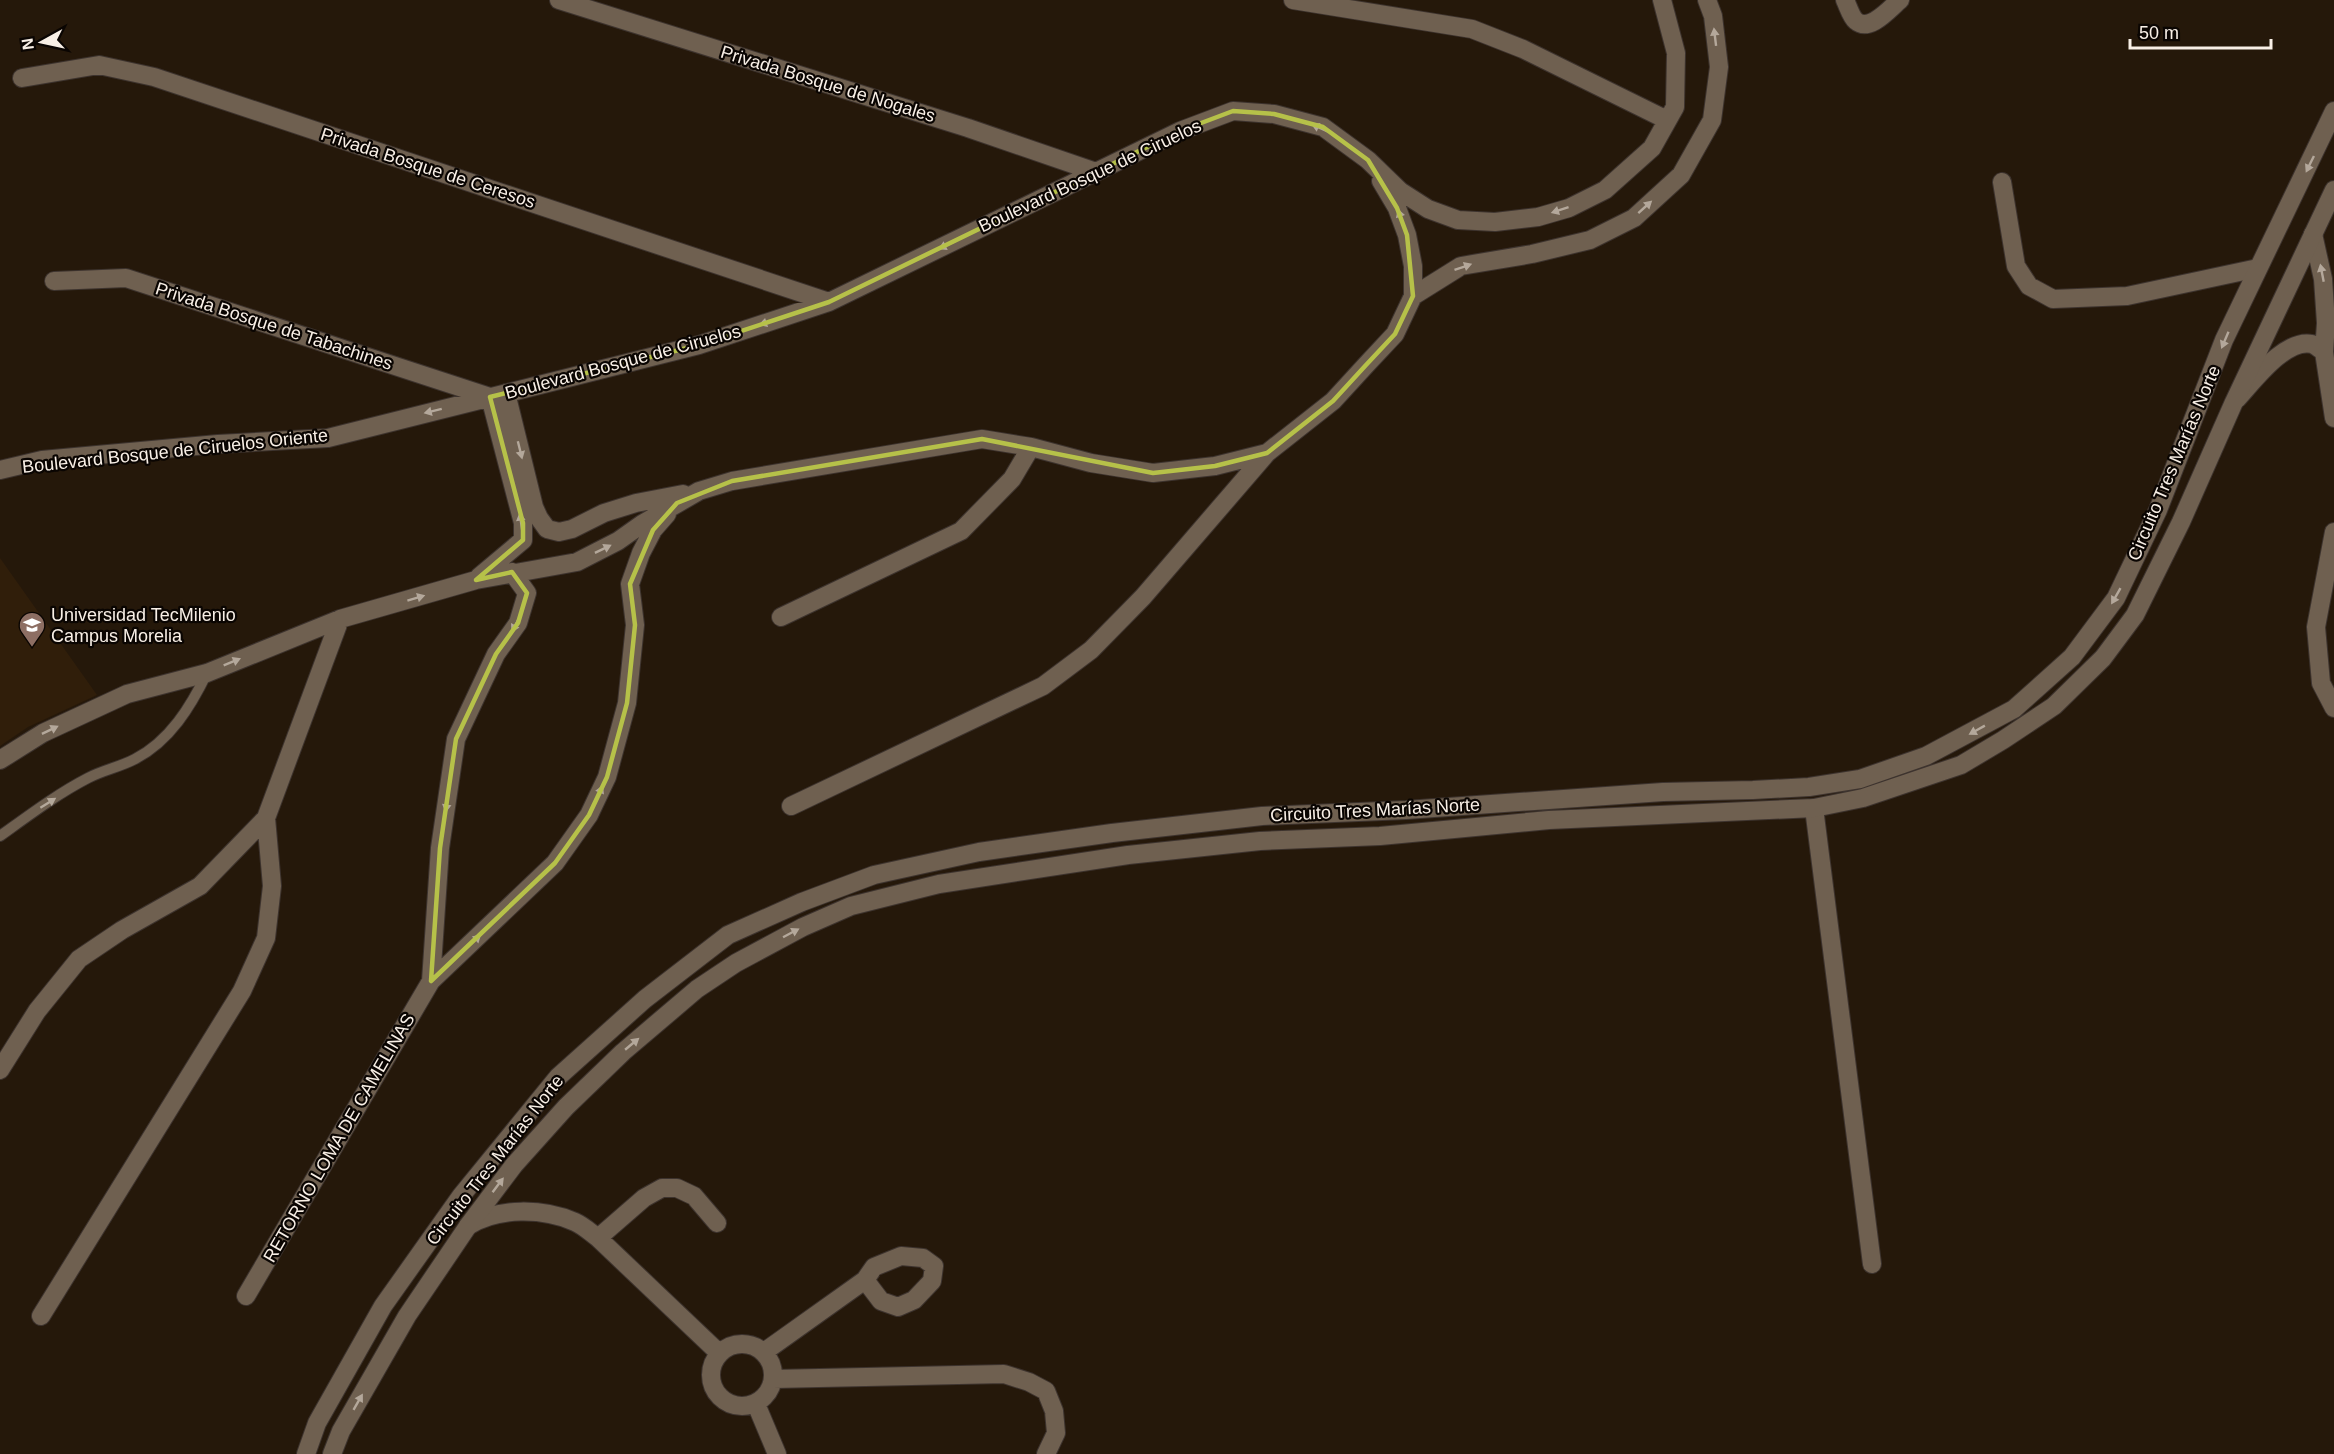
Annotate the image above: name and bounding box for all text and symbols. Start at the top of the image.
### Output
north arrow [12,12,72,72]
scale bar [2130,12,2271,50]
text: 50 m [2139,23,2179,43]
one-way arrow [1710,27,1720,46]
text: N [18,37,37,51]
street label: Privada Bosque de Nogales [718,42,938,126]
street label: Boulevard Bosque de Ciruelos [976,116,1204,236]
one-way arrow [1310,123,1328,133]
street label: Privada Bosque de Ceresos [318,124,538,212]
one-way arrow [2305,155,2315,173]
one-way arrow [1638,200,1653,214]
one-way arrow [1551,206,1569,216]
one-way arrow [1395,209,1405,227]
one-way arrow [938,239,956,249]
one-way arrow [1454,262,1472,271]
one-way arrow [2316,263,2326,282]
street label: Privada Bosque de Tabachines [153,278,395,374]
one-way arrow [759,318,777,327]
street label: Boulevard Bosque de Ciruelos [503,321,743,403]
one-way arrow [2220,331,2230,349]
street label: Circuito Tres Marías Norte [2124,362,2224,564]
one-way arrow [424,407,442,417]
street label: Boulevard Bosque de Ciruelos Oriente [21,425,329,477]
one-way arrow [516,440,526,459]
one-way arrow [517,512,526,531]
one-way arrow [595,544,612,553]
one-way arrow [2111,588,2121,605]
one-way arrow [407,593,425,602]
place label: Universidad TecMilenio Campus Morelia [51,605,236,646]
school or university icon: Universidad TecMilenio Campus Morelia [17,610,47,648]
one-way arrow [511,615,521,632]
one-way arrow [223,657,241,667]
one-way arrow [1969,724,1985,735]
one-way arrow [41,725,58,734]
one-way arrow [594,784,604,802]
one-way arrow [442,793,451,812]
street label: Circuito Tres Marías Norte [1270,795,1480,825]
one-way arrow [40,797,56,808]
one-way arrow [783,928,800,938]
one-way arrow [466,934,481,948]
street label: RETORNO LOMA DE CAMELINAS [259,1010,419,1266]
one-way arrow [624,1038,639,1051]
street label: Circuito Tres Marías Norte [422,1071,568,1249]
one-way arrow [492,1178,504,1194]
one-way arrow [353,1393,363,1410]

